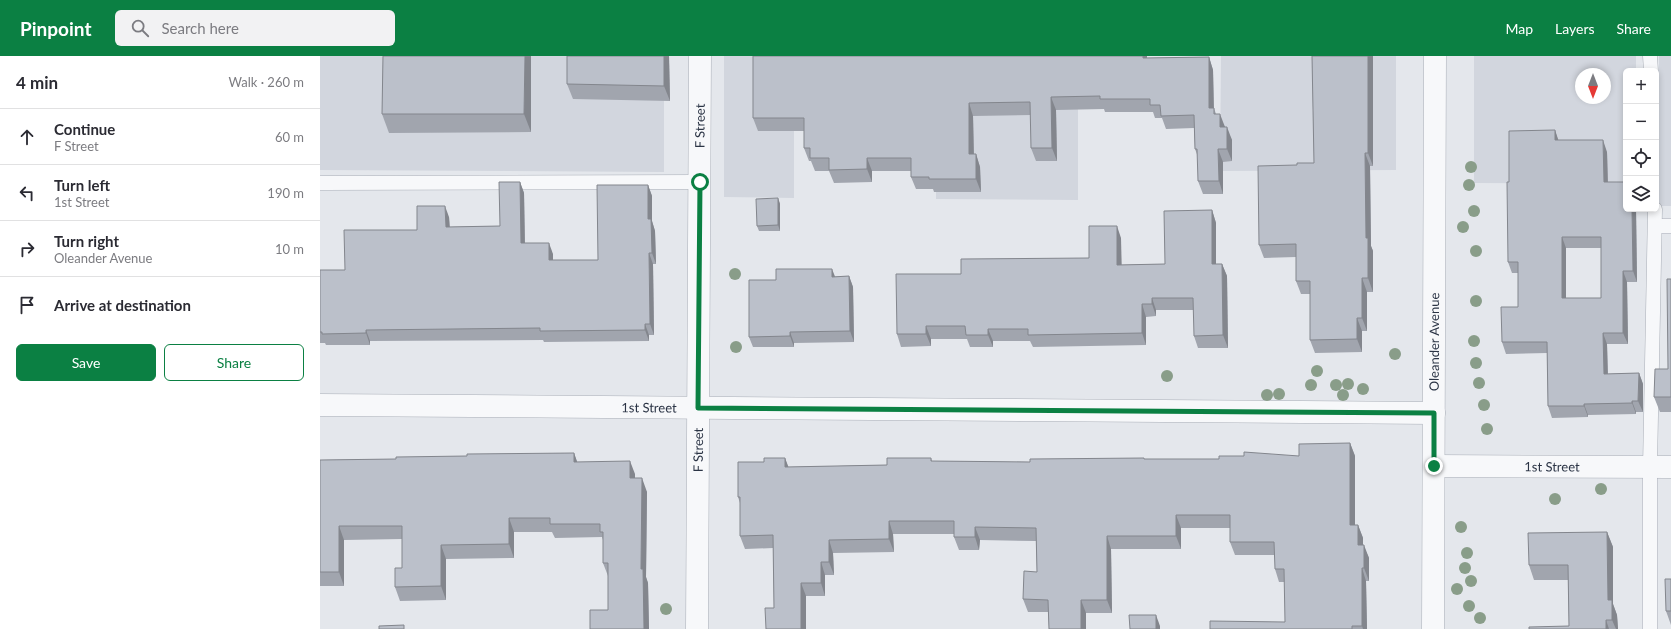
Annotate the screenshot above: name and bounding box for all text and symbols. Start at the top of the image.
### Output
search box [115,10,395,46]
text: Pinpoint [20,17,91,40]
icon: search [129,17,151,39]
text: Search here [161,19,239,37]
text: Map [1505,20,1533,37]
text: Layers [1555,20,1595,37]
text: Share [1617,20,1651,37]
north arrow [1575,68,1611,104]
map controls [1623,68,1659,212]
button: + [1623,68,1659,104]
text: 4 min [16,72,58,93]
text: Walk · 260 m [228,74,304,90]
street label: F Street [692,103,708,148]
button: − [1623,104,1659,140]
text: Continue [54,120,115,138]
icon: ahead [16,126,38,148]
text: 60 m [275,129,304,145]
text: F Street [54,138,99,154]
button: locate [1623,140,1659,176]
route start [691,173,709,191]
text: Turn left [54,176,110,194]
button: layers [1623,176,1659,212]
icon: left [16,182,38,204]
text: 190 m [267,185,304,201]
text: 1st Street [54,194,109,210]
text: Turn right [54,232,119,250]
icon: right [16,238,38,260]
text: 10 m [275,241,304,257]
text: Oleander Avenue [54,250,152,266]
street label: Oleander Avenue [1426,293,1442,391]
icon: arrive [16,294,38,316]
text: Arrive at destination [54,296,191,314]
button: Save [16,344,156,381]
button: Share [164,344,304,381]
street label: 1st Street [621,399,677,416]
street label: F Street [690,427,706,472]
route end [1425,457,1443,475]
street label: 1st Street [1524,458,1580,475]

